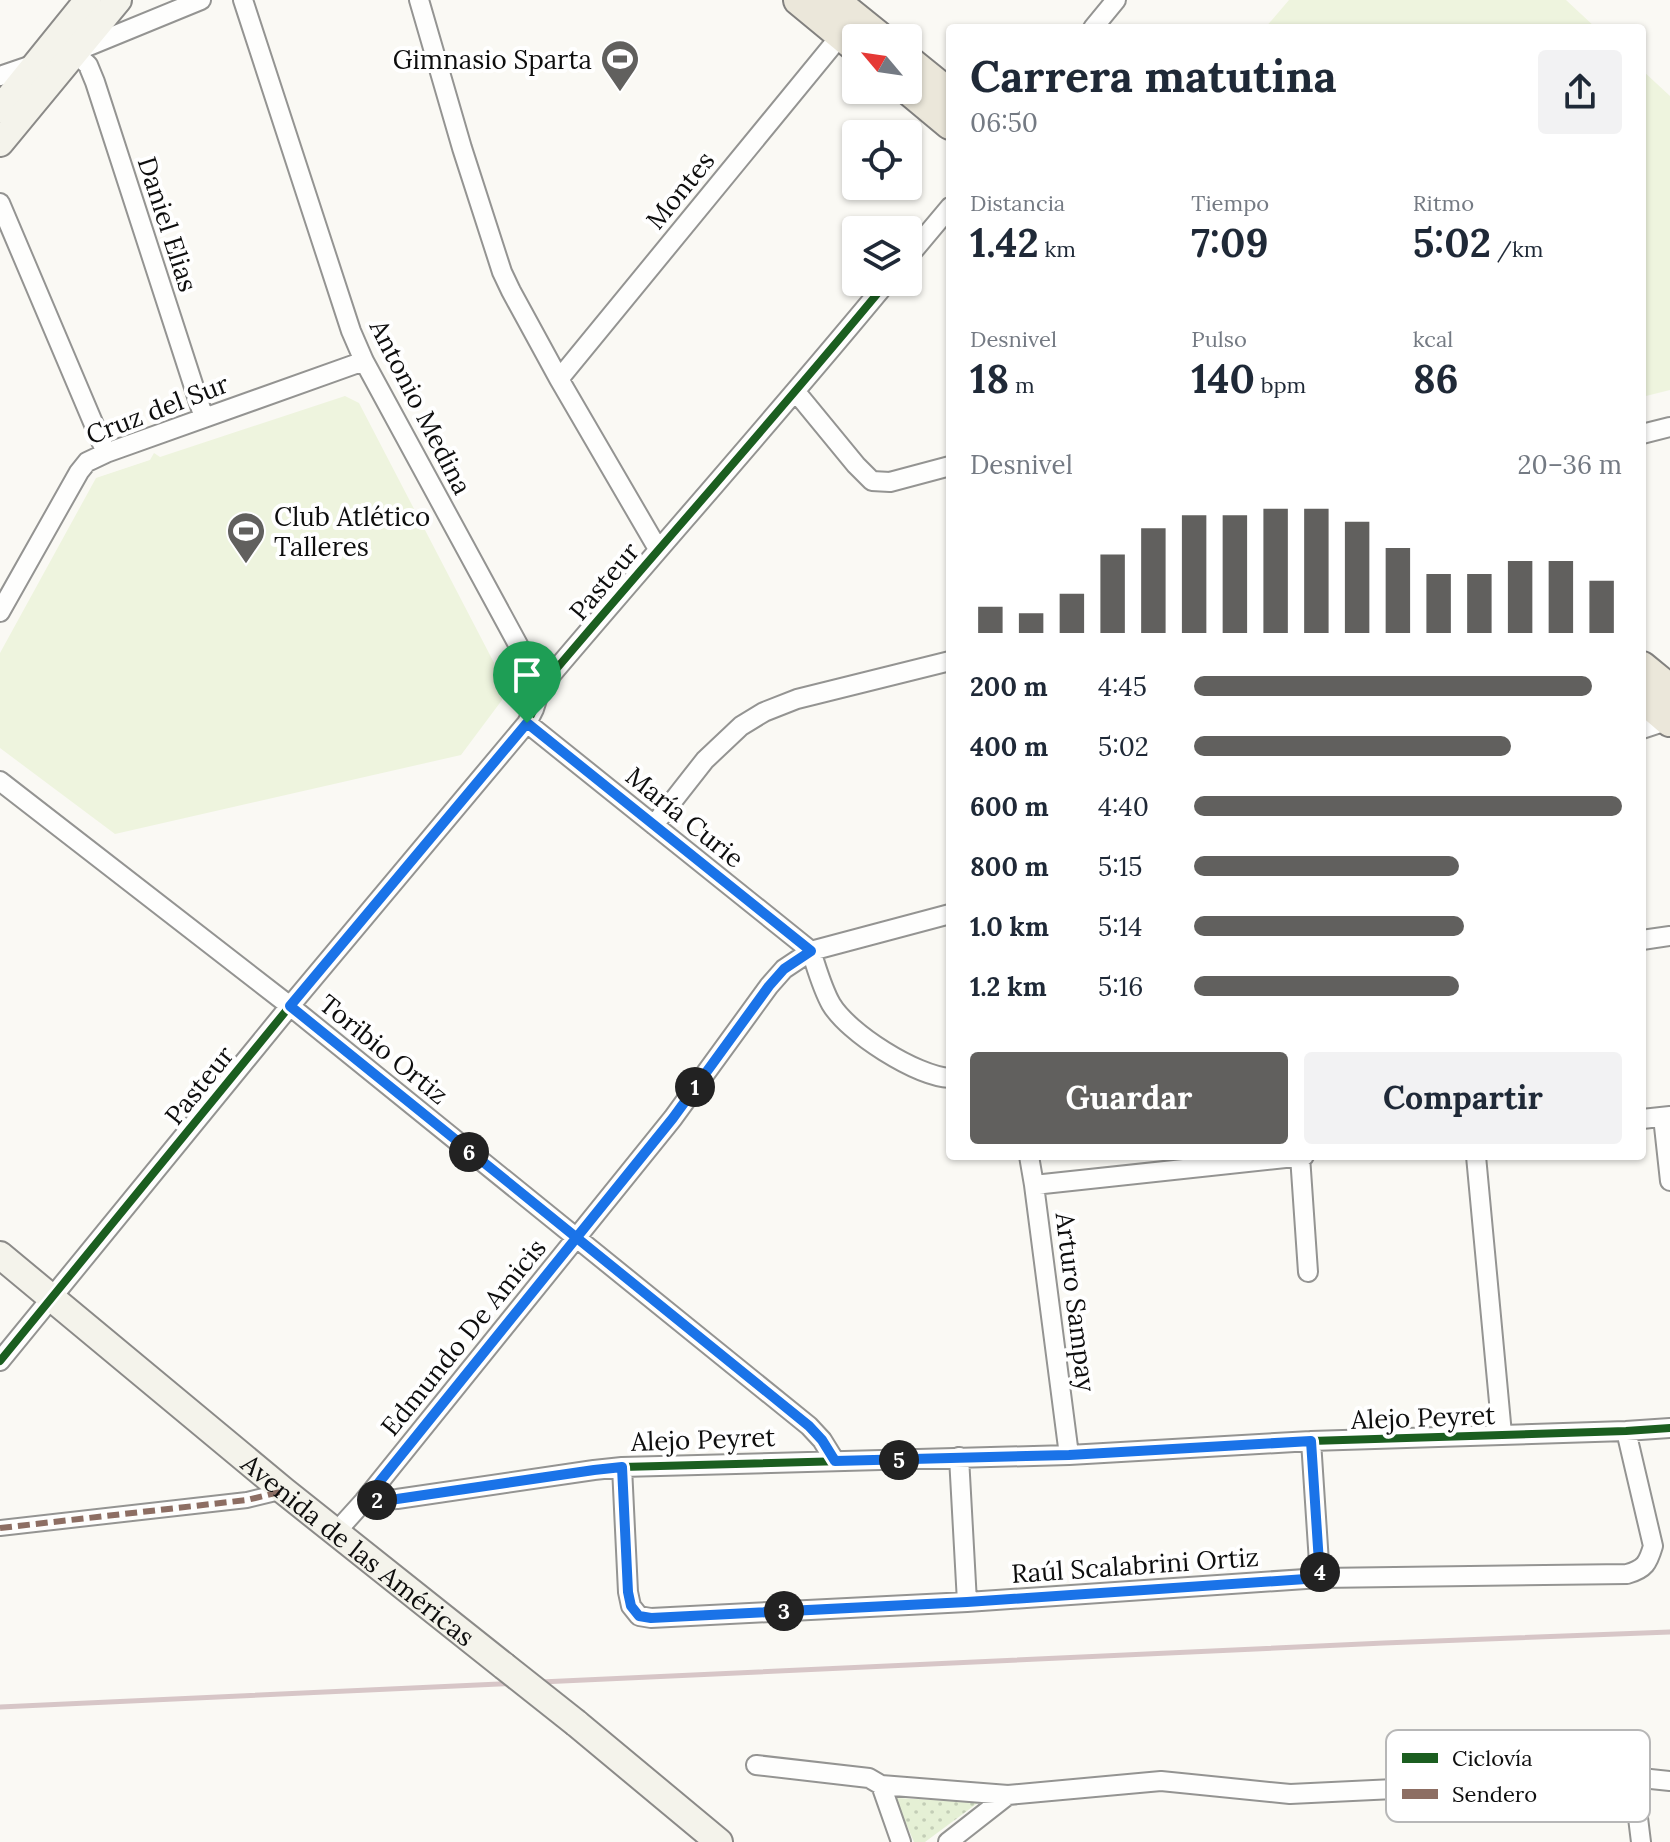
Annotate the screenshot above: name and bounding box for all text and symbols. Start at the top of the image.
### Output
north arrow [842,24,922,104]
map controls [842,24,922,296]
sports icon: Gimnasio Sparta [599,38,641,93]
place label: Gimnasio Sparta [393,43,592,76]
text: Carrera matutina [970,48,1337,104]
button: share [1538,50,1622,134]
text: 06:50 [970,106,1038,139]
button: locate [842,120,922,200]
street label: Montes [639,144,721,236]
street label: Daniel Elias [131,152,205,296]
text: Distancia [970,189,1065,217]
text: Tiempo [1191,189,1269,217]
text: Ritmo [1413,189,1474,217]
button: layers [842,216,922,296]
text: 1.42 [970,217,1039,268]
text: 7:09 [1191,217,1269,268]
text: 5:02 [1413,217,1491,268]
text: km [1039,235,1076,263]
text: /km [1491,235,1543,263]
street label: Antonio Medina [362,313,479,500]
text: Desnivel [970,325,1057,353]
text: Pulso [1191,325,1247,353]
text: kcal [1413,325,1453,353]
text: 18 [970,353,1009,404]
text: 140 [1191,353,1255,404]
text: 86 [1413,353,1459,404]
street label: Cruz del Sur [81,366,234,451]
text: m [1009,371,1035,399]
text: bpm [1255,371,1306,399]
text: Desnivel [970,448,1073,481]
text: 20–36 m [1518,448,1622,481]
place label: Club Atlético Talleres [274,500,430,563]
sports icon: Club Atlético Talleres [225,510,267,565]
street label: Pasteur [562,535,647,627]
pin [493,641,561,723]
icon: arrive [505,653,549,697]
text: 200 m [970,670,1048,703]
text: 4:45 [1098,670,1147,703]
text: 400 m [970,730,1048,763]
text: 5:02 [1098,730,1149,763]
street label: María Curie [619,759,751,875]
text: 600 m [970,790,1049,823]
text: 4:40 [1098,790,1149,823]
text: 800 m [970,850,1049,883]
text: 5:15 [1098,850,1142,883]
text: 1.0 km [970,910,1049,943]
text: 5:14 [1098,910,1142,943]
text: 1.2 km [970,970,1047,1003]
text: 5:16 [1098,970,1143,1003]
street label: Toribio Ortiz [313,987,455,1111]
street label: Pasteur [157,1038,241,1131]
button: Guardar [970,1052,1288,1144]
button: Compartir [1304,1052,1622,1144]
pin: 1 [675,1067,715,1107]
text: 1 [691,1073,699,1101]
pin: 6 [449,1132,489,1172]
text: 6 [463,1138,475,1166]
street label: Arturo Sampay [1049,1210,1103,1394]
street label: Edmundo De Amicis [373,1232,553,1442]
street label: Alejo Peyret [1349,1398,1496,1436]
street label: Alejo Peyret [629,1420,776,1458]
pin: 5 [879,1440,919,1480]
street label: Avenida de las Américas [234,1446,482,1653]
text: 5 [893,1446,905,1474]
pin: 2 [357,1480,397,1520]
text: 2 [371,1486,383,1514]
street label: Raúl Scalabrini Ortiz [1010,1540,1260,1590]
pin: 4 [1300,1552,1340,1592]
text: 4 [1314,1558,1326,1586]
pin: 3 [764,1591,804,1631]
text: 3 [778,1597,790,1625]
legend [1386,1730,1650,1822]
text: Ciclovía [1452,1744,1533,1772]
text: Sendero [1452,1780,1537,1808]

